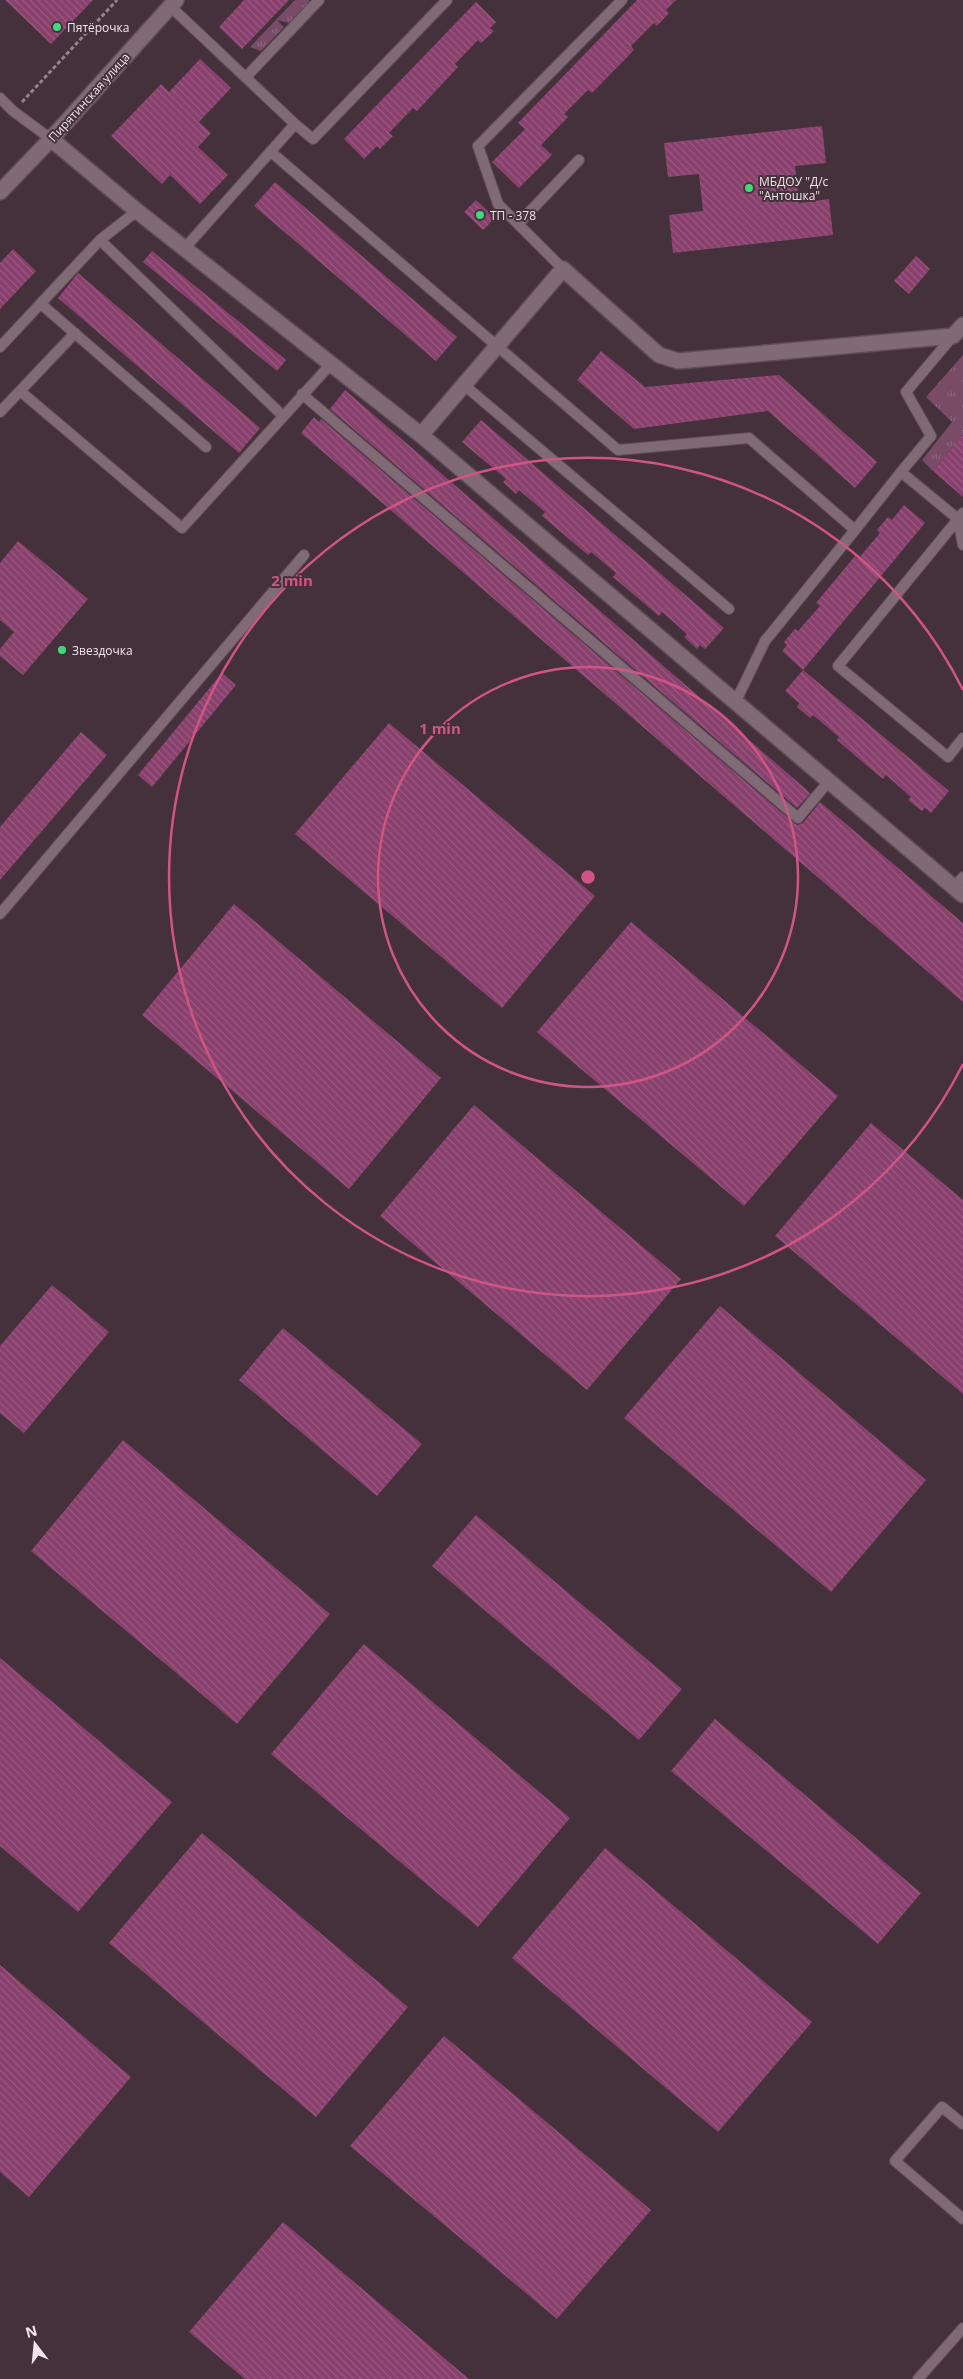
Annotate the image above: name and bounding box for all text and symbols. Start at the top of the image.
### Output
place label: Пятёрочка [67,19,129,36]
marker: Пятёрочка [51,21,63,33]
street label: Пирятинская улица [44,49,134,145]
place label: МБДОУ "Д/с "Антошка" [759,173,829,204]
marker: МБДОУ "Д/с "Антошка" [743,182,755,194]
place label: ТП - 378 [490,207,536,224]
marker: ТП - 378 [474,209,486,221]
text: 2 min [271,570,313,590]
place label: Звездочка [72,642,133,659]
marker: Звездочка [56,644,68,656]
text: 1 min [419,718,461,738]
centre of rings [579,868,597,886]
north arrow [10,2319,60,2369]
text: N [23,2320,39,2342]

